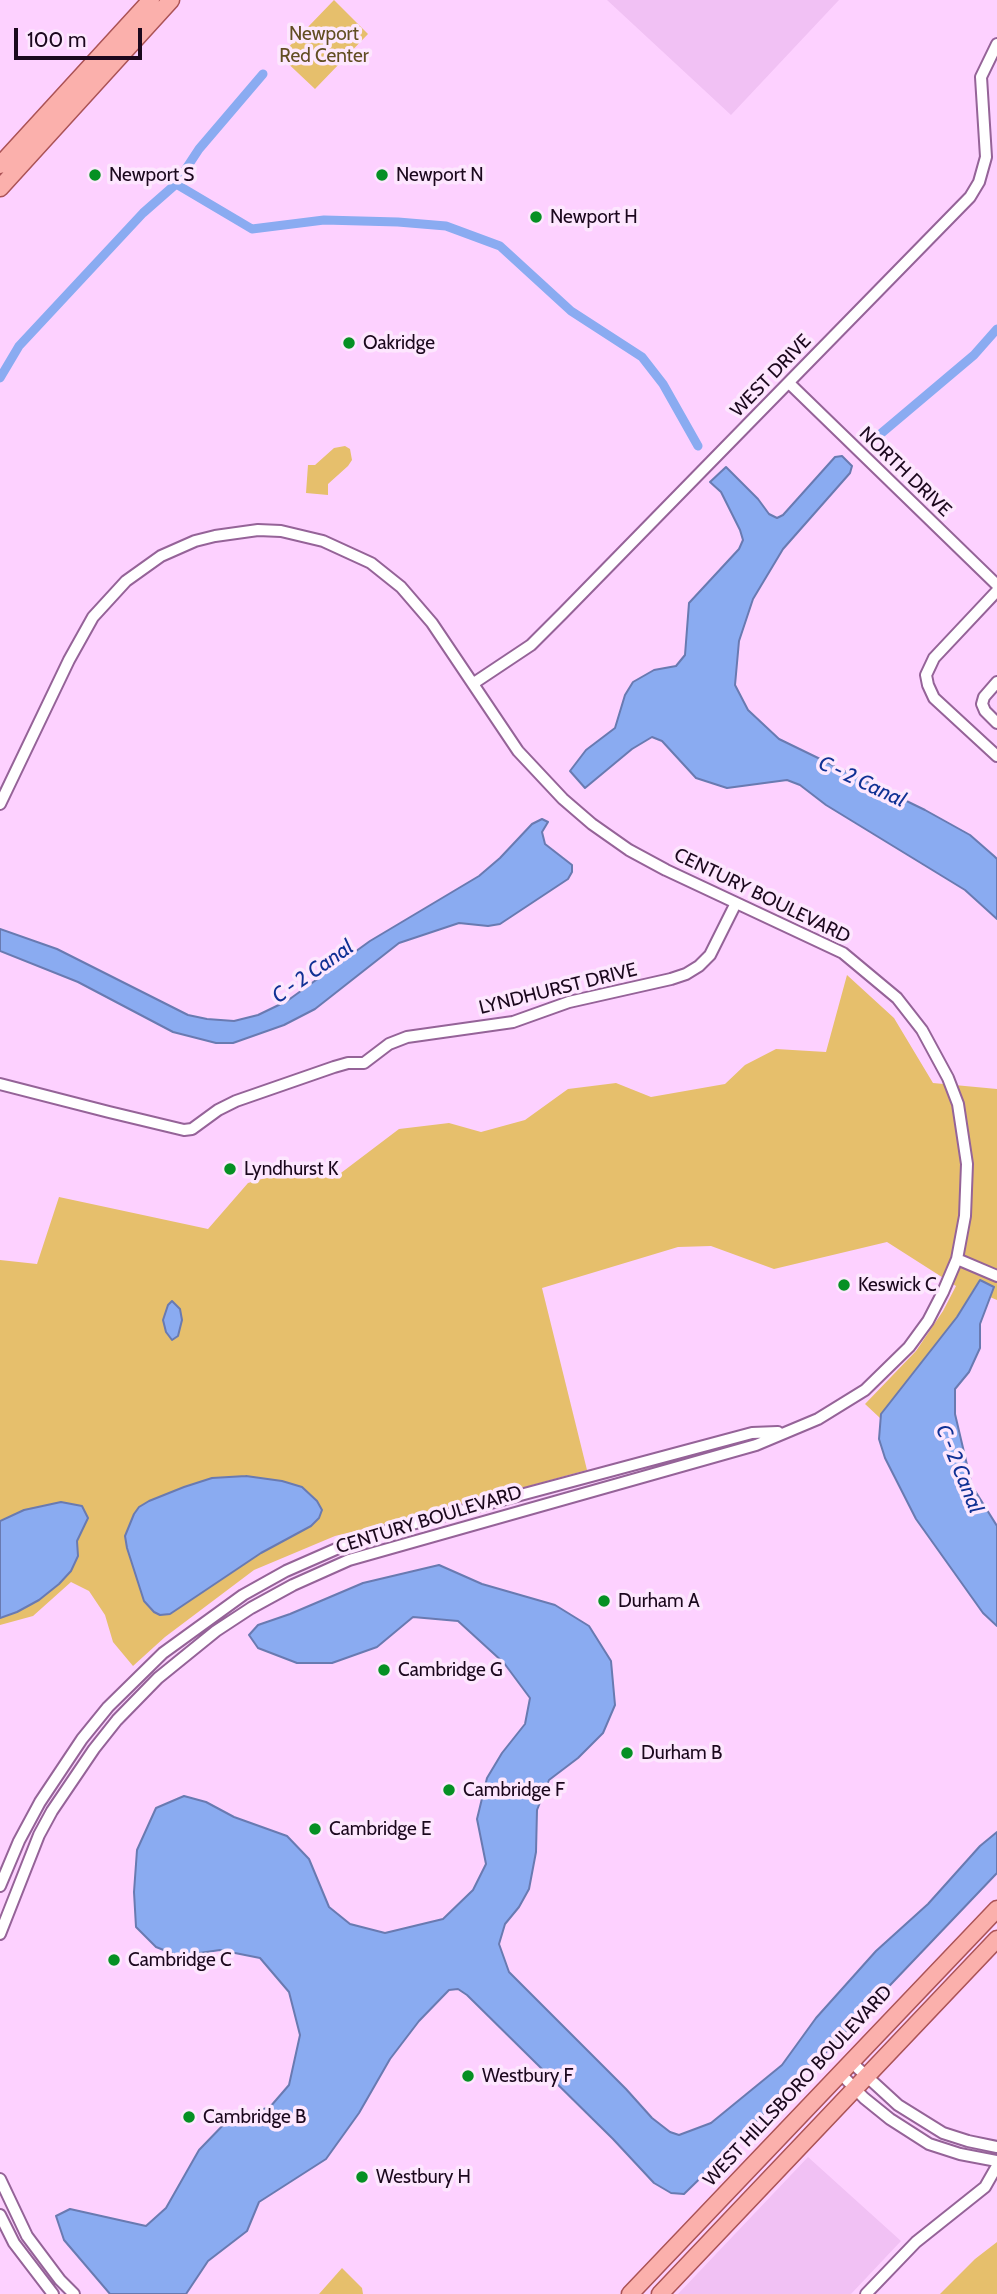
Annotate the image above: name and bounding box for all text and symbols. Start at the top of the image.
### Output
scale bar [18,14,145,58]
park label: Newport Red Center [279,23,369,67]
text: 100 m [27,27,86,52]
place label: Newport S [109,164,194,186]
place label: Newport N [396,164,484,186]
marker: Newport S [87,167,103,183]
marker: Newport N [374,167,390,183]
place label: Newport H [550,206,638,228]
marker: Newport H [528,209,544,225]
street label: WEST DRIVE [726,330,816,422]
place label: Oakridge [363,332,435,354]
marker: Oakridge [341,335,357,351]
street label: NORTH DRIVE [854,422,956,522]
water label: C - 2 Canal [814,751,910,813]
street label: CENTURY BOULEVARD [670,843,854,949]
water label: C - 2 Canal [268,935,358,1009]
street label: LYNDHURST DRIVE [477,958,639,1020]
place label: Lyndhurst K [244,1158,338,1180]
marker: Lyndhurst K [222,1161,238,1177]
place label: Keswick C [858,1274,937,1296]
marker: Keswick C [836,1277,852,1293]
water label: C - 2 Canal [930,1421,988,1517]
street label: CENTURY BOULEVARD [333,1481,525,1559]
place label: Durham A [618,1590,700,1612]
marker: Durham A [596,1593,612,1609]
place label: Cambridge G [398,1659,503,1681]
marker: Cambridge G [376,1662,392,1678]
place label: Durham B [641,1742,722,1764]
marker: Durham B [619,1745,635,1761]
place label: Cambridge F [463,1779,565,1801]
marker: Cambridge F [441,1782,457,1798]
place label: Cambridge E [329,1818,432,1840]
marker: Cambridge E [307,1821,323,1837]
place label: Cambridge C [128,1949,232,1971]
marker: Cambridge C [106,1952,122,1968]
street label: WEST HILLSBORO BOULEVARD [699,1981,897,2191]
place label: Westbury F [482,2065,574,2087]
marker: Westbury F [460,2068,476,2084]
place label: Cambridge B [203,2106,306,2128]
marker: Cambridge B [181,2109,197,2125]
place label: Westbury H [376,2166,471,2188]
marker: Westbury H [354,2169,370,2185]

